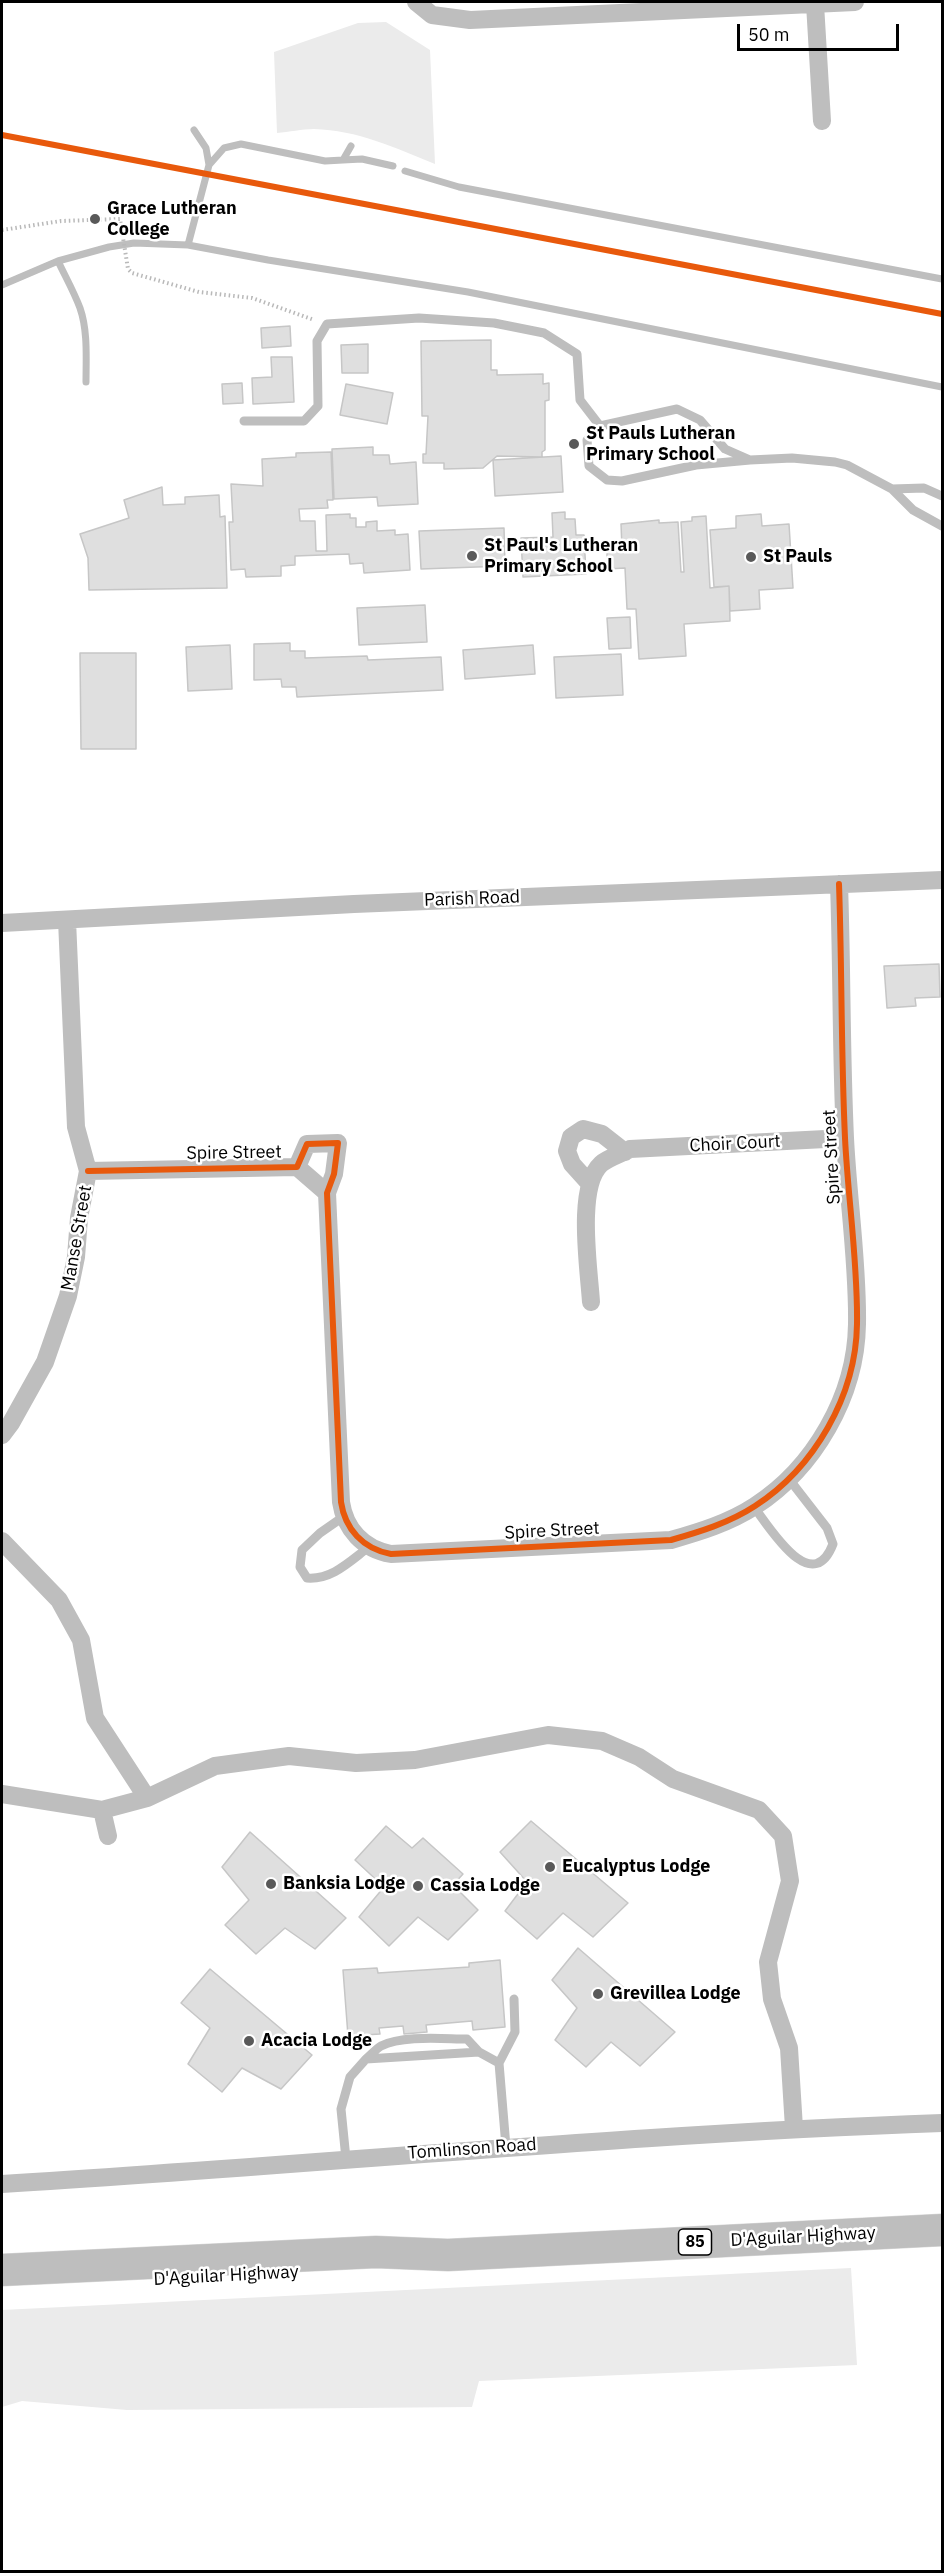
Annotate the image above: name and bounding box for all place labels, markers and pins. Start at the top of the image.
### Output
place label: Grace Lutheran College [107,198,237,240]
marker: Grace Lutheran College [88,212,102,226]
place label: St Pauls Lutheran Primary School [586,423,735,466]
marker: St Pauls Lutheran Primary School [567,437,581,451]
place label: St Paul's Lutheran Primary School [484,535,638,578]
place label: St Pauls [763,546,832,568]
marker: St Paul's Lutheran Primary School [465,549,479,563]
marker: St Pauls [744,550,758,564]
place label: Eucalyptus Lodge [562,1856,710,1878]
marker: Eucalyptus Lodge [543,1860,557,1874]
place label: Banksia Lodge [283,1873,405,1895]
place label: Cassia Lodge [430,1875,540,1897]
marker: Banksia Lodge [264,1877,278,1891]
marker: Cassia Lodge [411,1879,425,1893]
place label: Grevillea Lodge [610,1983,741,2005]
marker: Grevillea Lodge [591,1987,605,2001]
place label: Acacia Lodge [261,2030,372,2052]
marker: Acacia Lodge [242,2034,256,2048]

